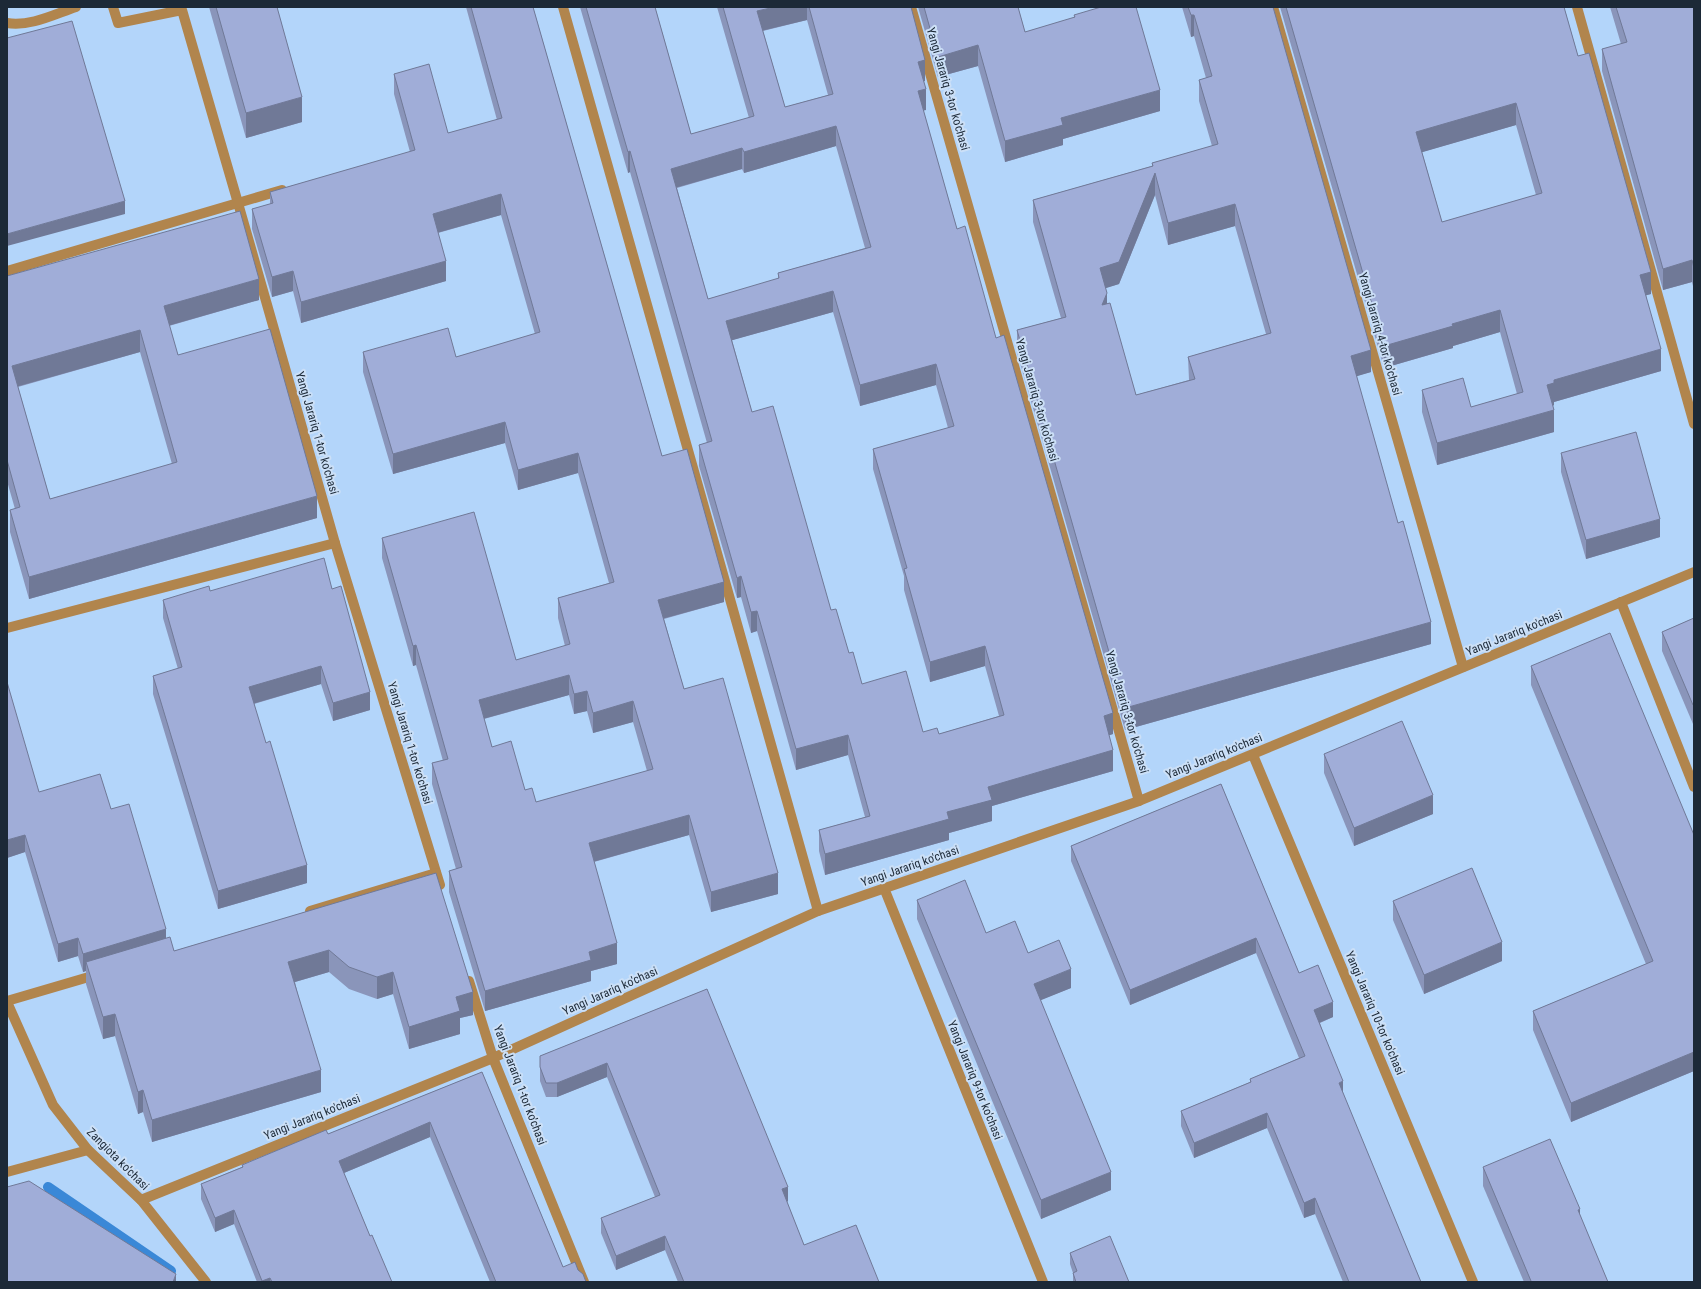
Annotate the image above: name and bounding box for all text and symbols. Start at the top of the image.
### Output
street label: Yangi Jarariq 3-tor ko'chasi [924,26,972,152]
street label: Yangi Jarariq 4-tor ko'chasi [1356,271,1404,397]
street label: Yangi Jarariq 3-tor ko'chasi [1013,337,1061,463]
street label: Yangi Jarariq 1-tor ko'chasi [293,370,341,496]
street label: Yangi Jarariq ko'chasi [1464,607,1564,659]
street label: Yangi Jarariq 3-tor ko'chasi [1103,649,1151,775]
street label: Yangi Jarariq 1-tor ko'chasi [385,680,435,806]
street label: Yangi Jarariq ko'chasi [1164,730,1264,782]
street label: Yangi Jarariq ko'chasi [859,843,961,889]
street label: Yangi Jarariq 10-tor ko'chasi [1343,949,1407,1077]
street label: Yangi Jarariq ko'chasi [560,964,660,1018]
street label: Yangi Jarariq 9-tor ko'chasi [945,1018,1005,1142]
street label: Yangi Jarariq 1-tor ko'chasi [491,1023,549,1147]
street label: Yangi Jarariq ko'chasi [262,1091,362,1143]
street label: Zangiota ko'chasi [84,1125,152,1193]

